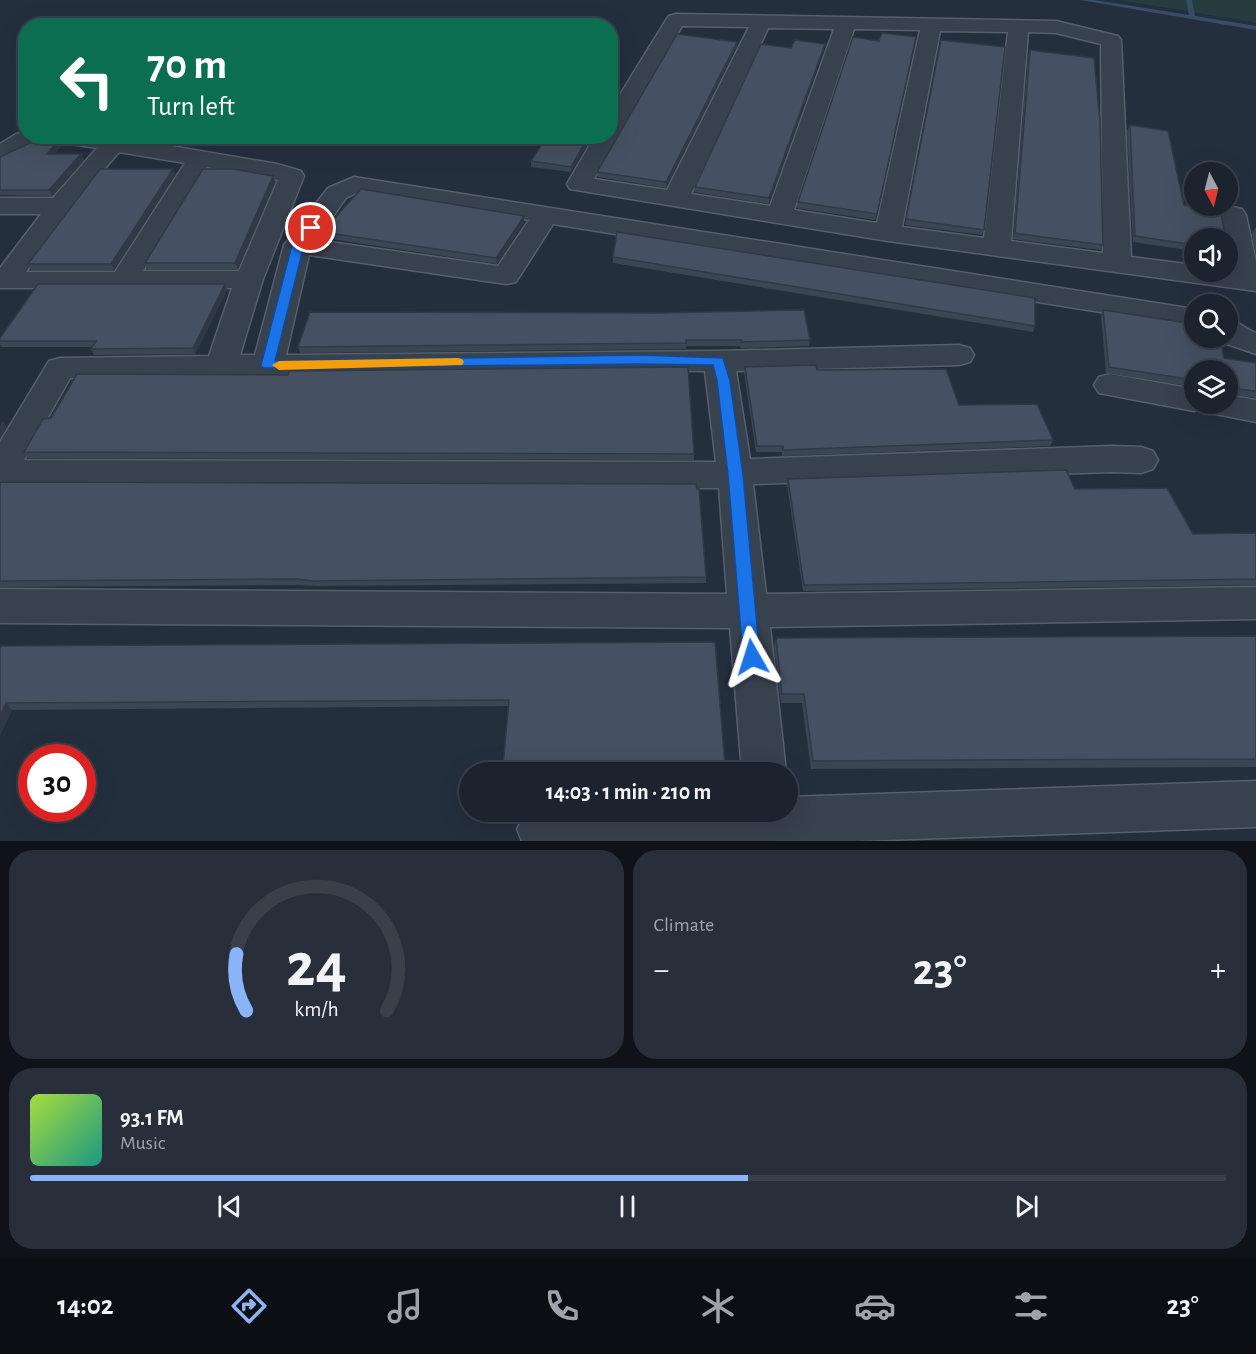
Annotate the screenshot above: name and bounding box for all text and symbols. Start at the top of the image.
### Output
icon: left [48,42,126,120]
text: 70 m [147,44,227,86]
text: Turn left [147,93,235,120]
north arrow [1184,162,1238,216]
map controls [1184,162,1238,414]
pin [285,202,336,253]
icon: arrive [294,211,327,244]
button: sound [1184,228,1238,282]
button: search [1184,294,1238,348]
button: layers [1184,360,1238,414]
position arrow [720,625,784,689]
speed limit sign: 30 [18,744,96,822]
text: 14:03 · 1 min · 210 m [546,781,711,803]
text: Climate [654,915,714,935]
text: 24 [286,935,347,997]
text: 23° [913,948,967,993]
text: − [654,954,669,987]
text: + [1210,954,1226,987]
text: km/h [294,1000,338,1021]
text: 93.1 FM [120,1107,184,1129]
text: Music [120,1133,166,1153]
icon: previous [213,1190,246,1223]
icon: pause [611,1190,644,1223]
icon: next [1010,1190,1043,1223]
icon: directions [228,1285,270,1327]
icon: music [384,1285,426,1327]
icon: phone [541,1285,583,1327]
icon: climate [697,1285,739,1327]
icon: car [854,1285,896,1327]
icon: filters [1010,1285,1052,1327]
text: 14:02 [57,1292,113,1319]
text: 23° [1166,1292,1199,1319]

